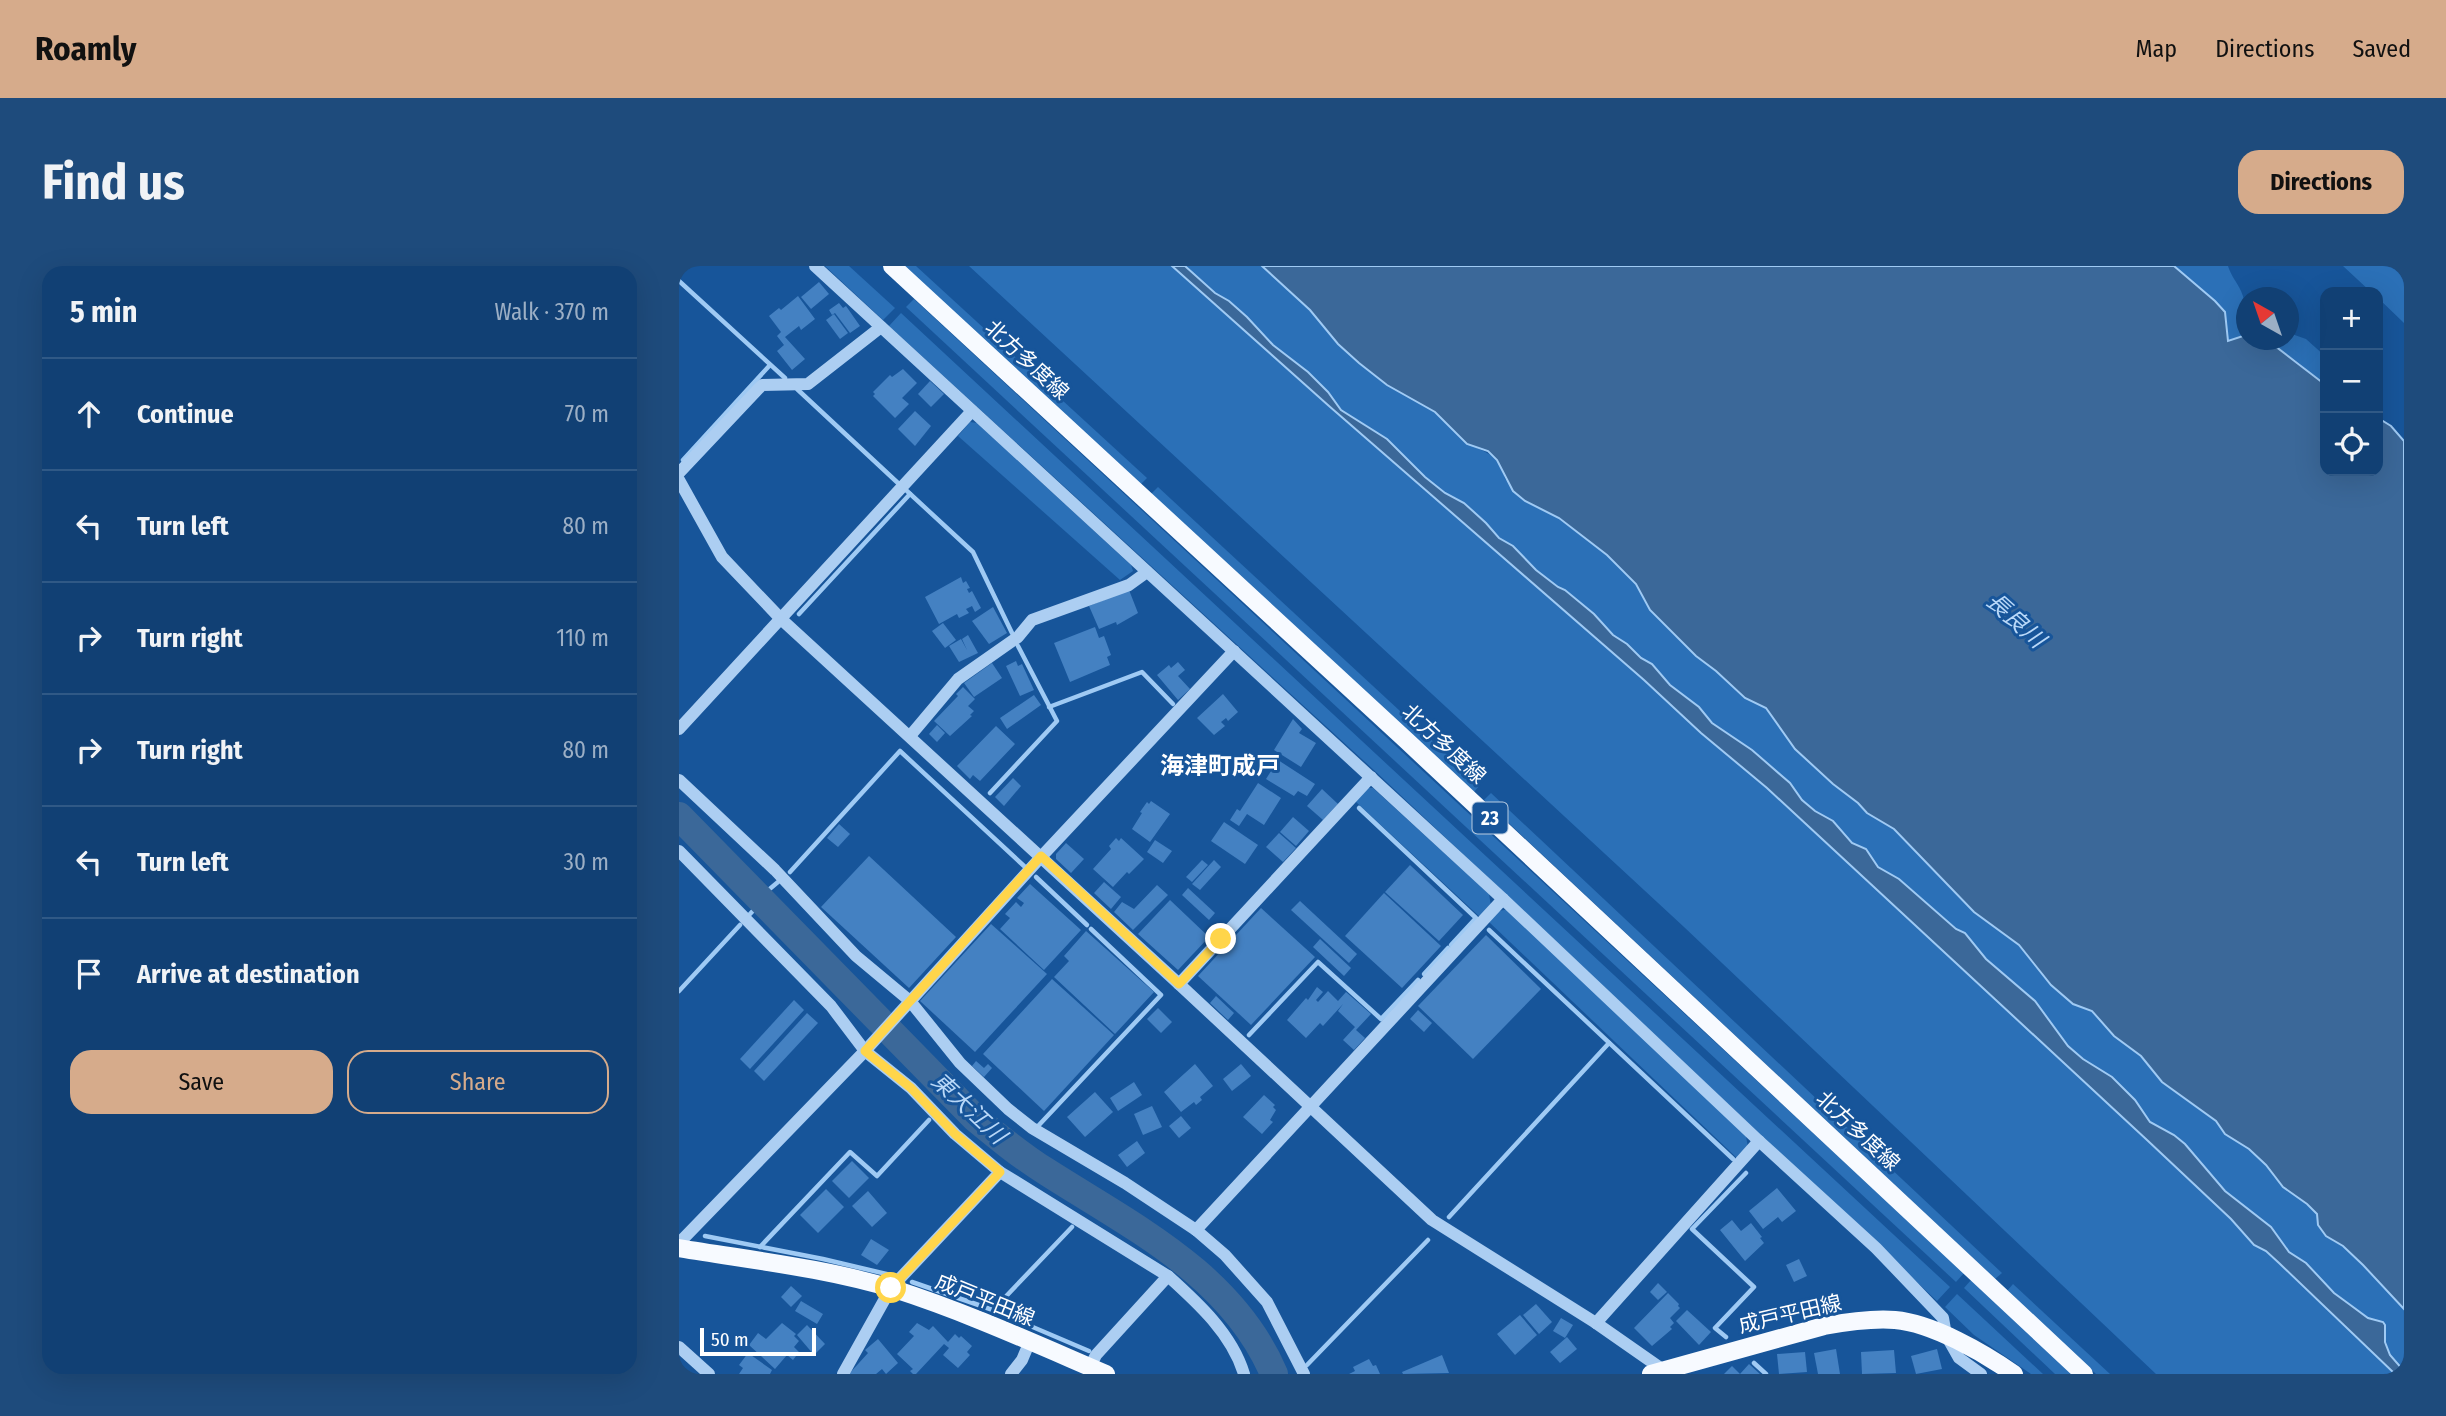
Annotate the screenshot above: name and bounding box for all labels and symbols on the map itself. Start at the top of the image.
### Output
north arrow [2236,287,2299,350]
street label: 北方多度線 [980,315,1074,405]
water label: 長良川 [1981,587,2053,655]
street label: 北方多度線 [1397,699,1491,789]
district label: 海津町成戸 [1160,752,1280,780]
road number: 23 [1473,803,1507,834]
route end [1205,923,1236,954]
water label: 東大江川 [926,1066,1014,1152]
street label: 北方多度線 [1811,1086,1905,1176]
street label: 成戸平田線 [931,1268,1039,1332]
route start [875,1272,906,1303]
street label: 成戸平田線 [1736,1290,1844,1338]
scale bar [700,1325,815,1357]

